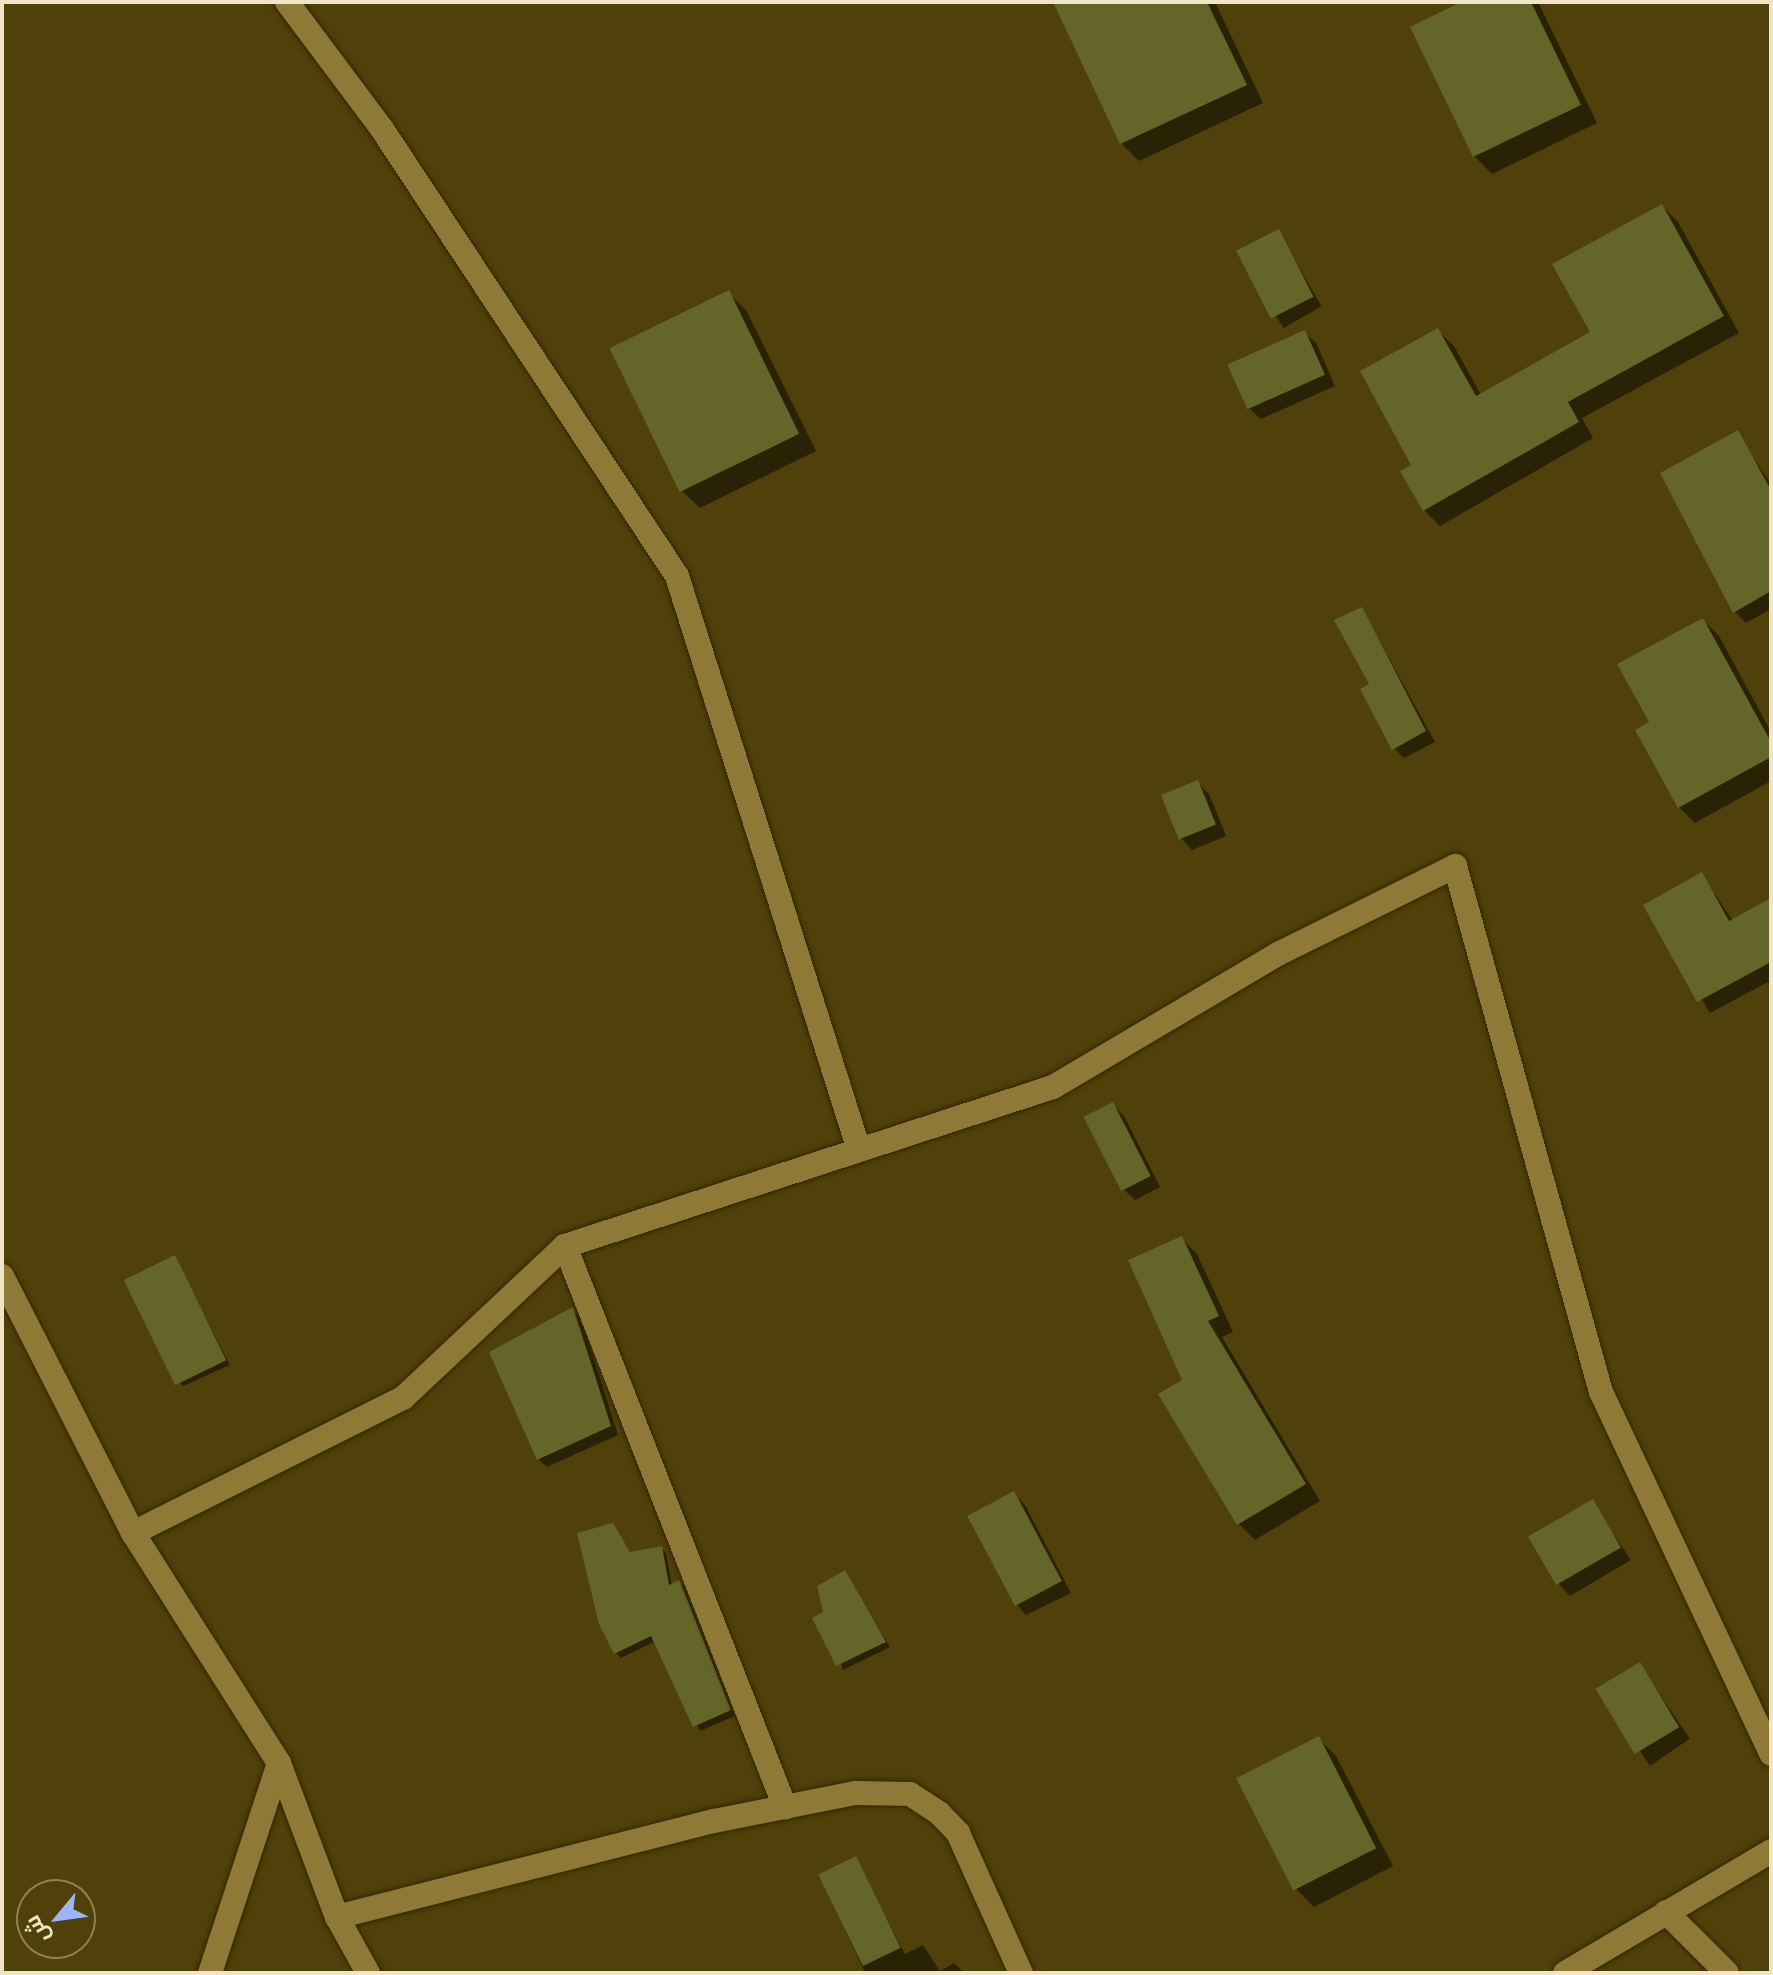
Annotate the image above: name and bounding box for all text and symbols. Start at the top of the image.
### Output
north arrow [16,1879,96,1959]
text: ش [16,1910,58,1950]

